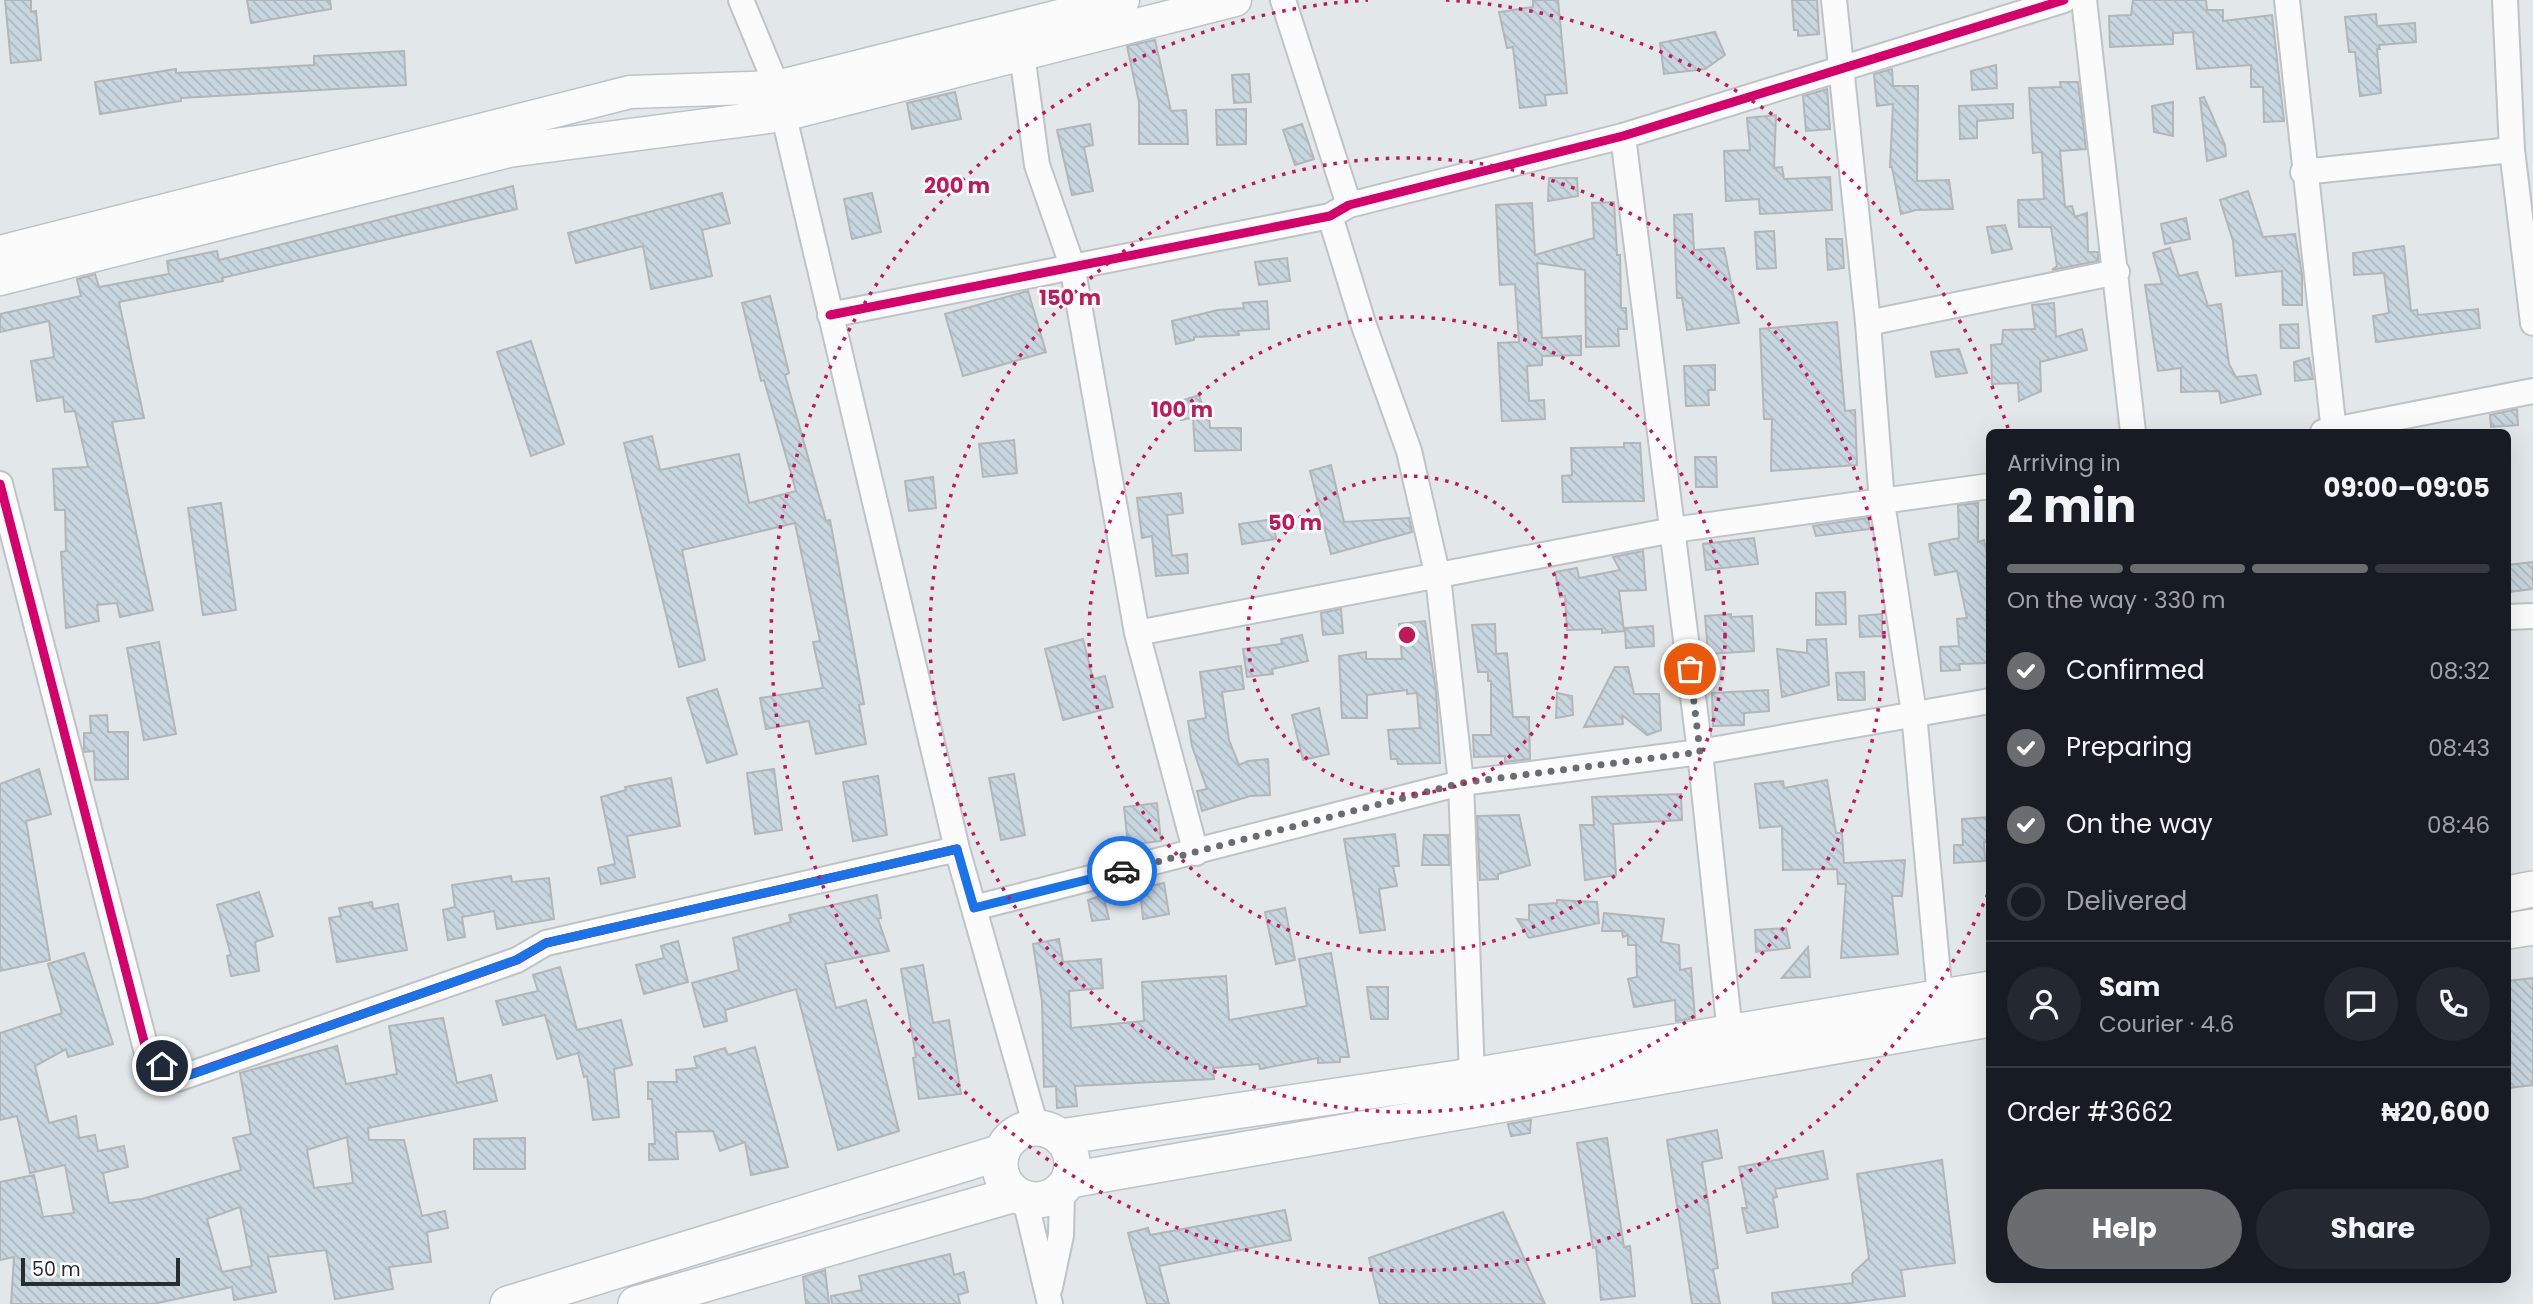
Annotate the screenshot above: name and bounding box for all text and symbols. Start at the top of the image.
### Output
text: 200 m [924,171,990,200]
text: 150 m [1039,283,1101,312]
text: 100 m [1151,395,1213,424]
text: Arriving in [2007,447,2121,479]
text: 09:00–09:05 [2324,470,2490,506]
text: 2 min [2007,474,2136,538]
text: 50 m [1268,508,1322,537]
text: On the way · 330 m [2007,584,2225,616]
centre of rings [1395,623,1419,647]
pin [1660,639,1720,699]
icon: bag [1671,650,1709,688]
icon: check [2007,652,2045,690]
text: Confirmed [2066,652,2204,688]
text: 08:32 [2429,655,2490,687]
icon: check [2007,729,2045,767]
text: Preparing [2066,729,2192,765]
text: 08:43 [2428,732,2490,764]
icon: check [2007,806,2045,844]
text: On the way [2066,806,2213,842]
text: 08:46 [2427,809,2490,841]
courier [1087,836,1157,906]
icon: car [1103,852,1141,890]
text: Delivered [2066,883,2187,919]
button: person [2007,967,2081,1041]
button: chat [2324,967,2398,1041]
button: phone [2416,967,2490,1041]
text: Sam [2099,969,2160,1005]
text: Courier · 4.6 [2099,1008,2234,1040]
pin [132,1036,192,1096]
icon: home [143,1047,181,1085]
text: Order #3662 [2007,1094,2173,1130]
text: ₦20,600 [2381,1094,2490,1130]
button: Help [2007,1189,2242,1269]
button: Share [2256,1189,2490,1269]
scale bar [21,1255,180,1287]
text: 50 m [32,1256,81,1283]

